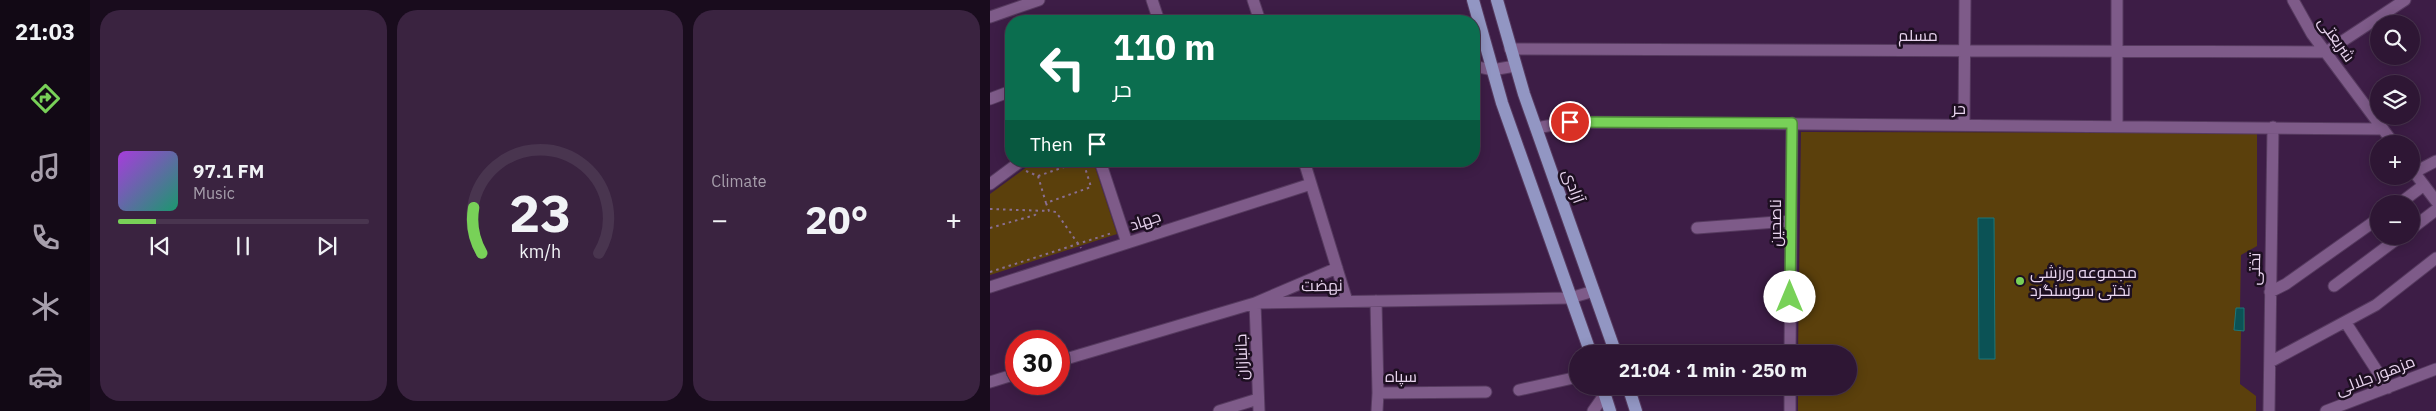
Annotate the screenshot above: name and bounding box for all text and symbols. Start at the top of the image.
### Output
street label: شریعتی [2313,12,2360,66]
map controls [2370,15,2420,245]
button: search [2370,15,2420,65]
text: 21:03 [15,17,75,46]
text: 110 m [1113,24,1216,70]
street label: مسلم [1898,25,1938,47]
icon: left [1030,35,1095,100]
text: حر [1113,74,1132,103]
button: layers [2370,75,2420,125]
icon: directions [28,81,63,116]
street label: حر [1951,98,1966,118]
pin [1549,101,1591,143]
icon: arrive [1556,108,1584,136]
icon: arrive [1083,130,1111,158]
text: Then [1030,132,1073,156]
button: + [2370,135,2420,185]
icon: music [28,150,63,185]
text: 97.1 FM [193,159,264,183]
street label: آزادی [1558,166,1590,207]
text: Climate [711,171,766,191]
text: 23 [509,179,571,246]
text: Music [193,183,235,203]
text: 20° [805,195,868,244]
button: − [2370,195,2420,245]
street label: ناصحین [1765,199,1786,247]
text: − [711,201,728,238]
text: + [945,201,962,238]
street label: جهاد [1127,206,1164,235]
icon: phone [28,220,63,255]
icon: previous [146,232,174,260]
icon: pause [229,232,257,260]
icon: next [313,232,341,260]
text: km/h [519,240,561,263]
street label: تختی [2244,252,2265,286]
place label: مجموعه ورزشی تختی سوسنگرد [2030,262,2137,301]
position arrow [1763,270,1815,322]
street label: نهضت [1301,275,1343,296]
marker: مجموعه ورزشی تختی سوسنگرد [2014,275,2026,287]
icon: climate [28,289,63,324]
speed limit sign: 30 [1005,330,1070,395]
street label: جانبازان [1230,333,1253,381]
street label: مزهور جلالی [2333,351,2418,400]
text: 21:04 · 1 min · 250 m [1619,358,1807,382]
icon: car [28,359,63,394]
street label: سپاه [1385,366,1417,387]

